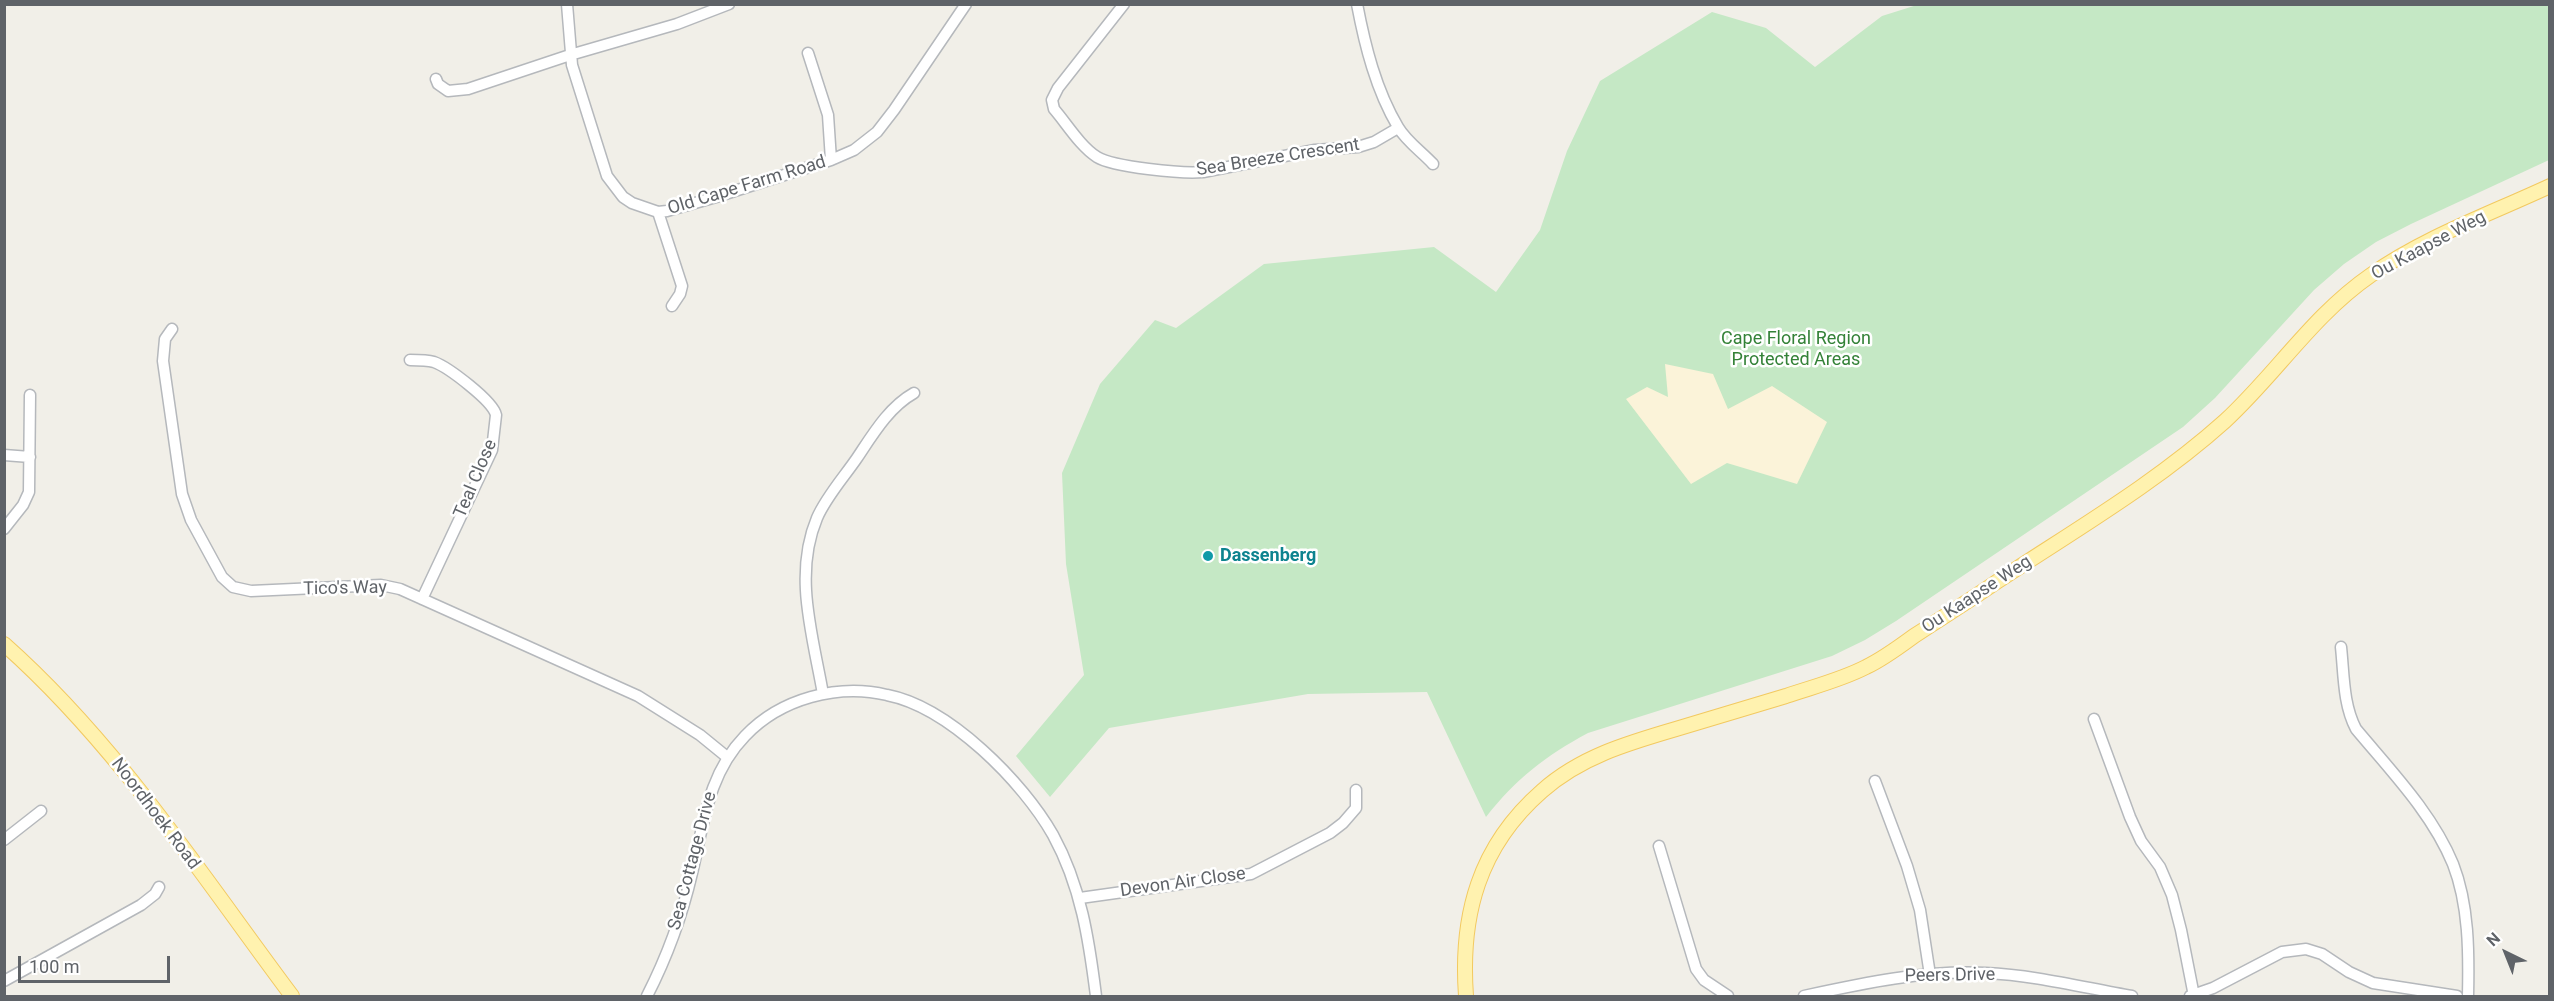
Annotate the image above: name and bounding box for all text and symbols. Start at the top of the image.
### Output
street label: Sea Breeze Crescent [1195,134,1361,182]
street label: Old Cape Farm Road [665,152,829,220]
street label: Ou Kaapse Weg [2368,207,2490,285]
park label: Cape Floral Region Protected Areas [1721,328,1871,370]
street label: Teal Close [450,436,502,522]
place label: Dassenberg [1220,545,1316,567]
marker: Dassenberg [1201,549,1215,563]
street label: Ou Kaapse Weg [1918,552,2036,638]
street label: Tico's Way [303,577,387,601]
street label: Noordhoek Road [106,754,204,874]
street label: Sea Cottage Drive [664,789,722,933]
street label: Devon Air Close [1119,864,1247,902]
north arrow [2476,923,2536,983]
text: N [2483,929,2504,950]
scale bar [21,944,172,982]
text: 100 m [29,956,80,977]
street label: Peers Drive [1905,964,1995,988]

